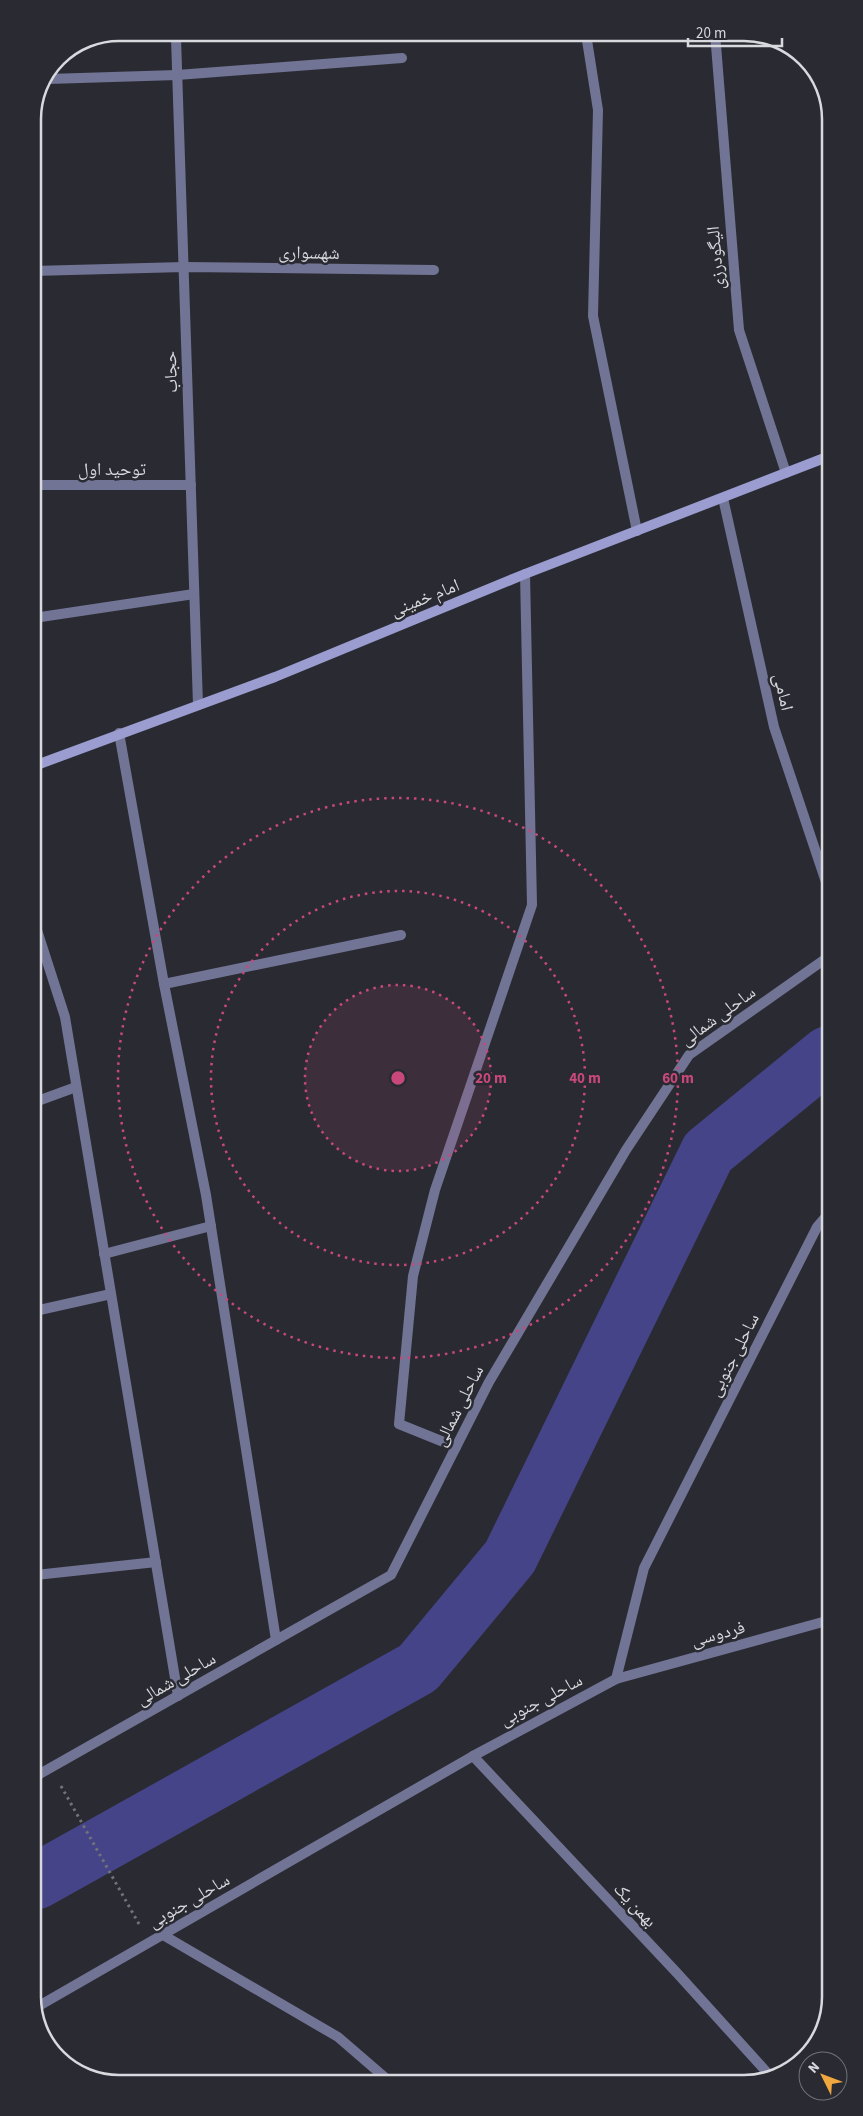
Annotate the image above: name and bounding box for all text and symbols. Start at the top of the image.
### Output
scale bar [688,15,782,47]
text: 20 m [696,23,726,44]
street label: الیگودرزی [701,225,731,291]
street label: شهسواری [278,240,340,266]
street label: حجاب [158,351,184,393]
street label: توحید اول [78,457,146,482]
street label: امام خمینی [387,573,463,623]
street label: امامی [767,671,799,713]
street label: ساحلی شمالی [675,980,761,1052]
text: 20 m [475,1068,507,1089]
text: 40 m [569,1068,601,1089]
text: 60 m [662,1068,694,1089]
centre of rings [389,1069,407,1087]
street label: ساحلی جنوبی [702,1309,766,1401]
street label: ساحلی شمالی [428,1361,490,1451]
street label: فردوسی [688,1615,748,1653]
street label: ساحلی شمالی [132,1646,220,1712]
street label: ساحلی جنوبی [495,1668,587,1732]
street label: ساحلی جنوبی [143,1868,235,1934]
street label: بهمن یک [608,1877,662,1933]
north arrow [798,2051,848,2101]
text: N [804,2058,825,2078]

